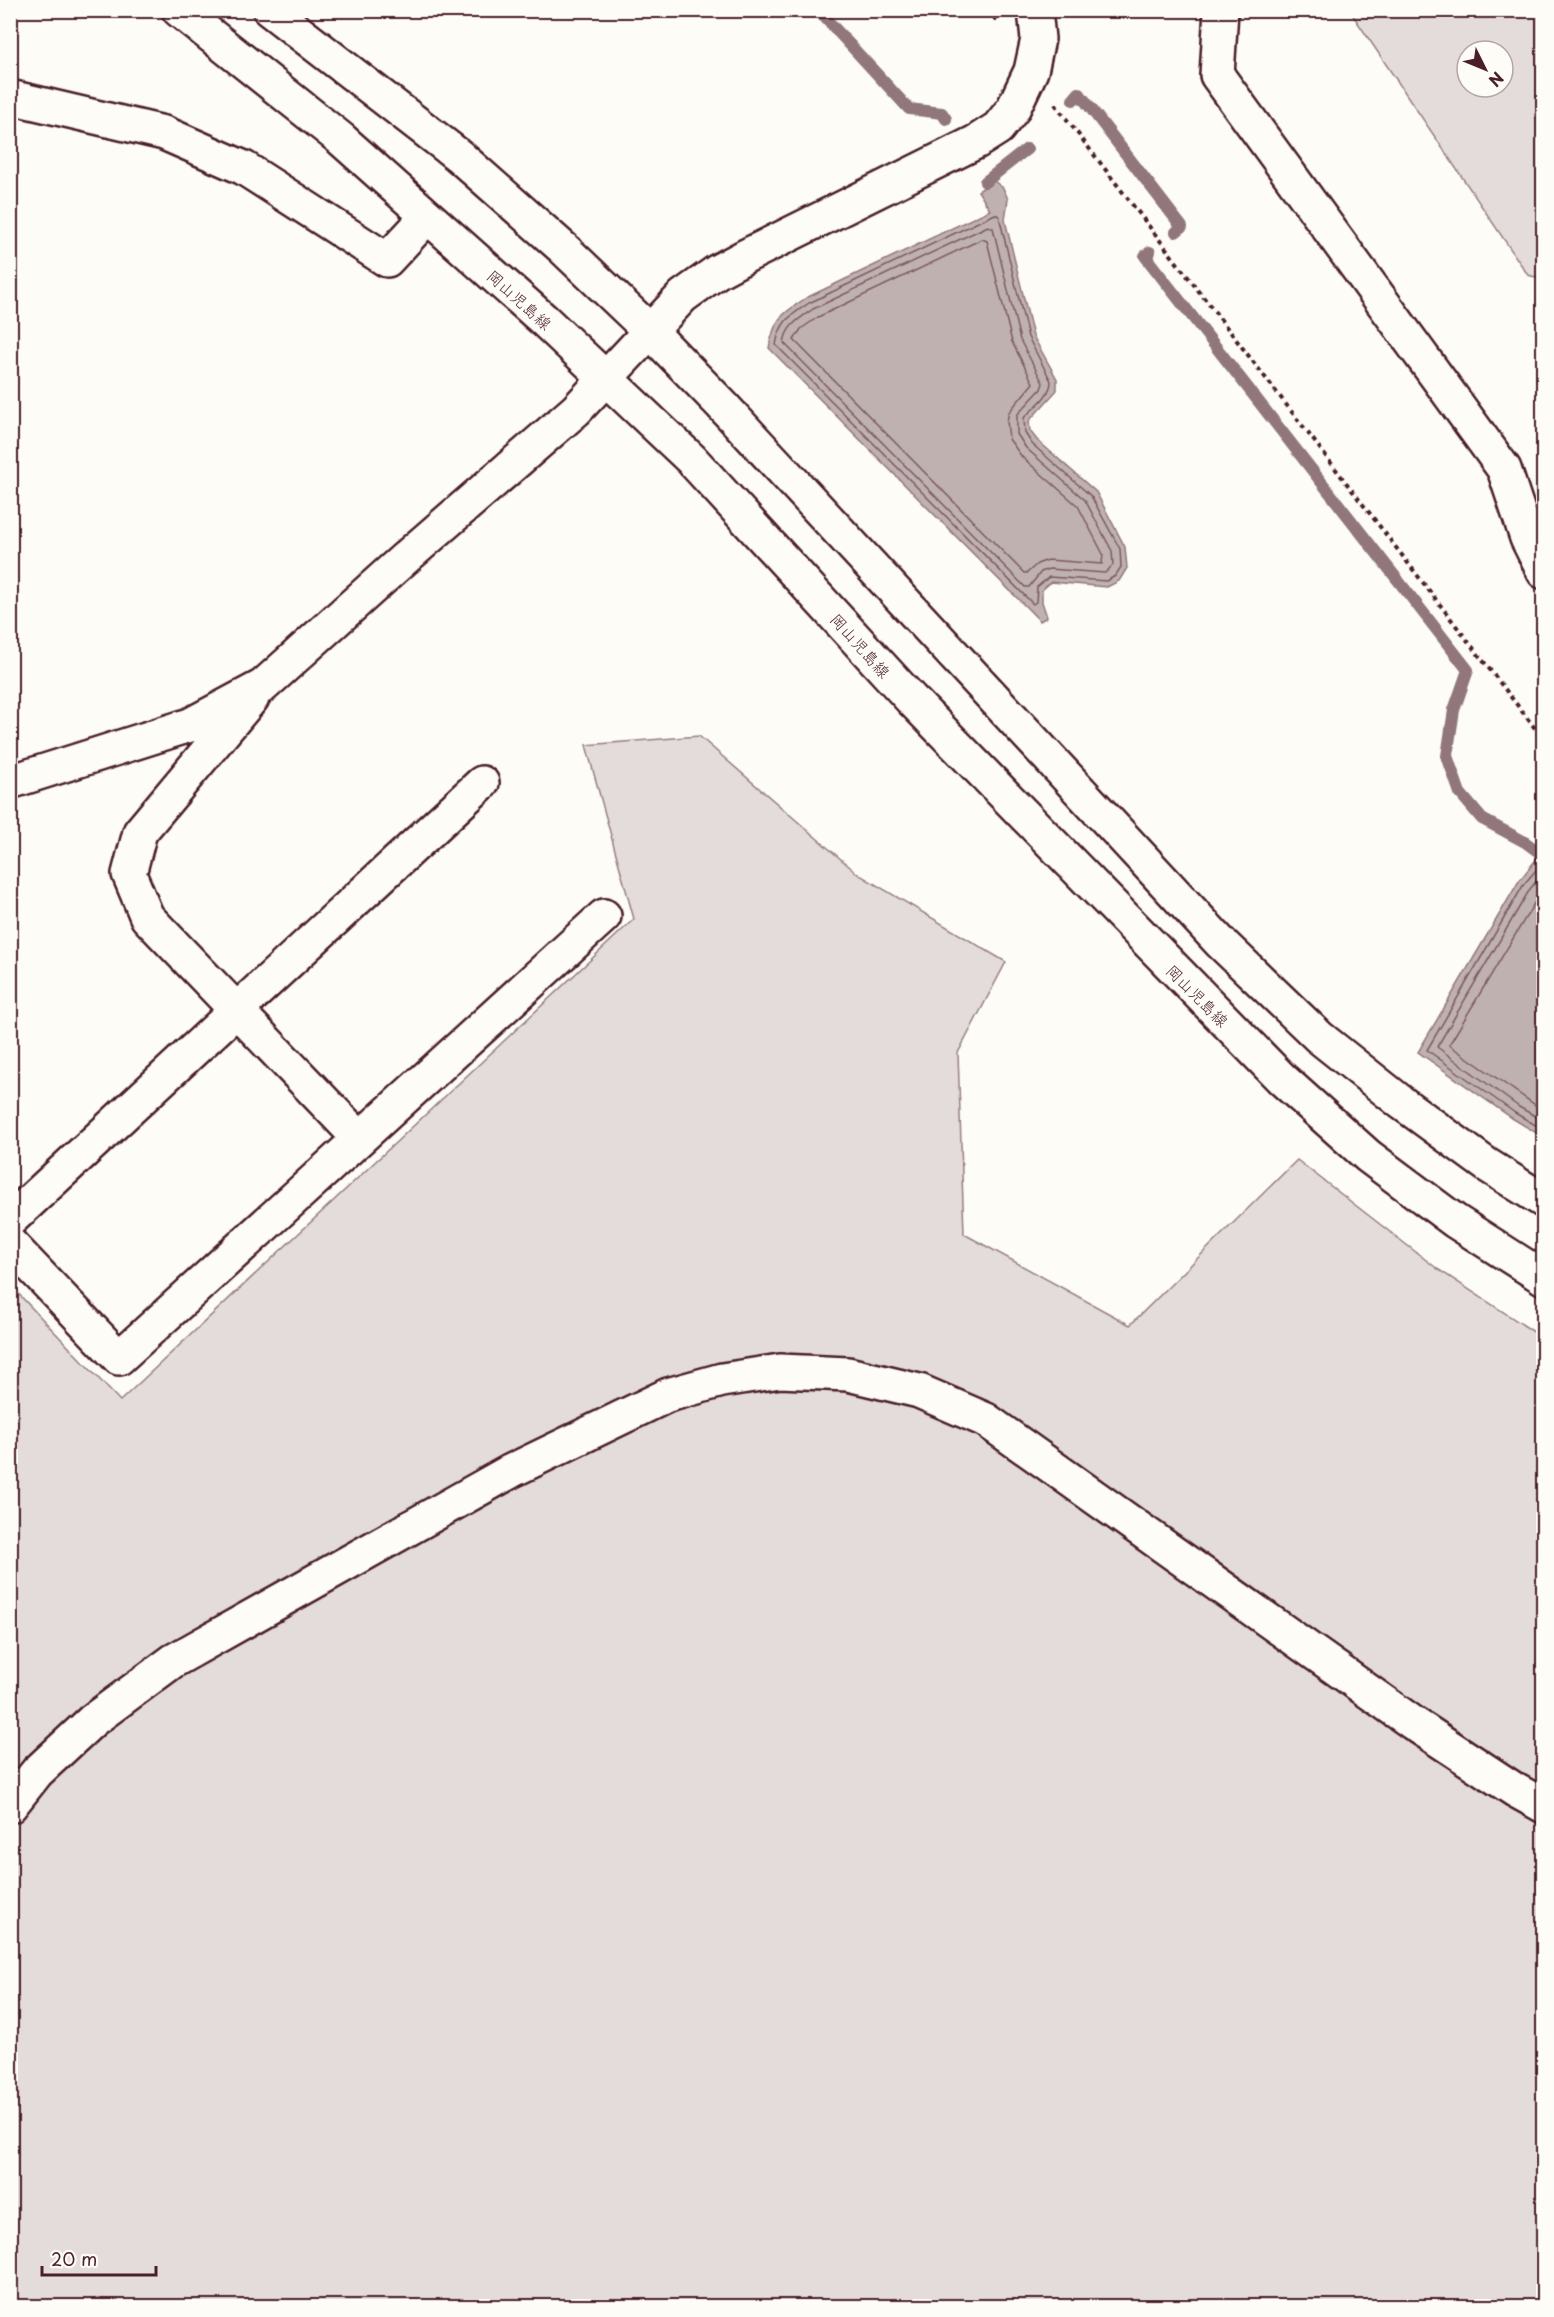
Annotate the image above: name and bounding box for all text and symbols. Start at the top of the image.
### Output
north arrow [1455,39,1515,99]
text: N [1484,67,1510,93]
street label: 岡山児島線 [482,263,558,335]
street label: 岡山児島線 [825,607,897,683]
street label: 岡山児島線 [1161,958,1235,1032]
scale bar [42,2239,156,2277]
text: 20 m [51,2245,97,2272]

